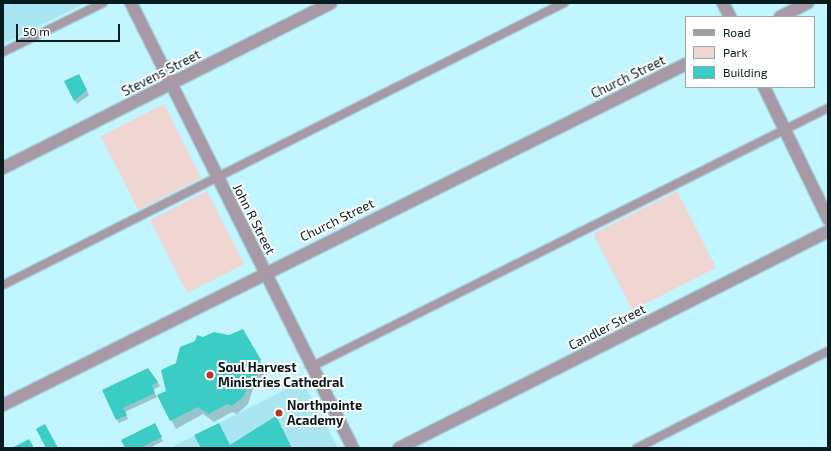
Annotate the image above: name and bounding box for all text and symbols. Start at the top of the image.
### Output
scale bar [18,16,122,42]
legend [685,16,815,88]
text: 50 m [23,24,50,38]
text: Road [723,25,751,39]
text: Park [723,45,748,59]
street label: Stevens Street [119,47,203,99]
street label: Church Street [588,52,668,102]
text: Building [723,65,767,79]
street label: John R Street [230,181,278,257]
street label: Church Street [297,195,377,245]
street label: Candler Street [566,301,648,353]
place label: Soul Harvest Ministries Cathedral [218,360,344,391]
marker: Soul Harvest Ministries Cathedral [205,370,215,380]
place label: Northpointe Academy [287,398,362,429]
marker: Northpointe Academy [274,408,284,418]

